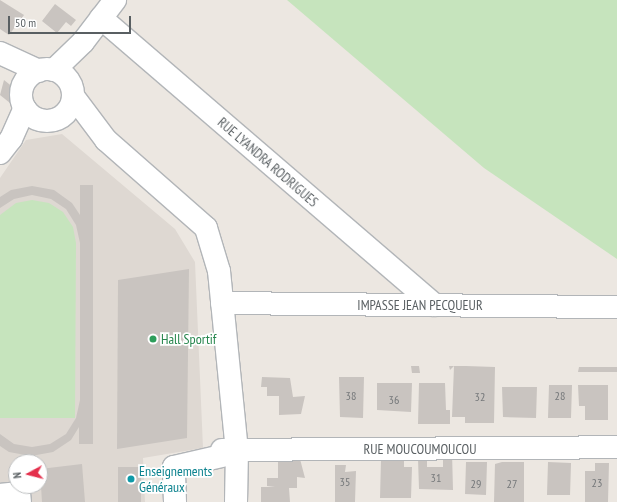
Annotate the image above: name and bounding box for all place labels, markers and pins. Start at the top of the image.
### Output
place label: Hall Sportif [161,331,216,347]
marker: Hall Sportif [148,334,158,344]
place label: Enseignements Généraux [139,463,212,496]
marker: Enseignements Généraux [126,474,136,484]

